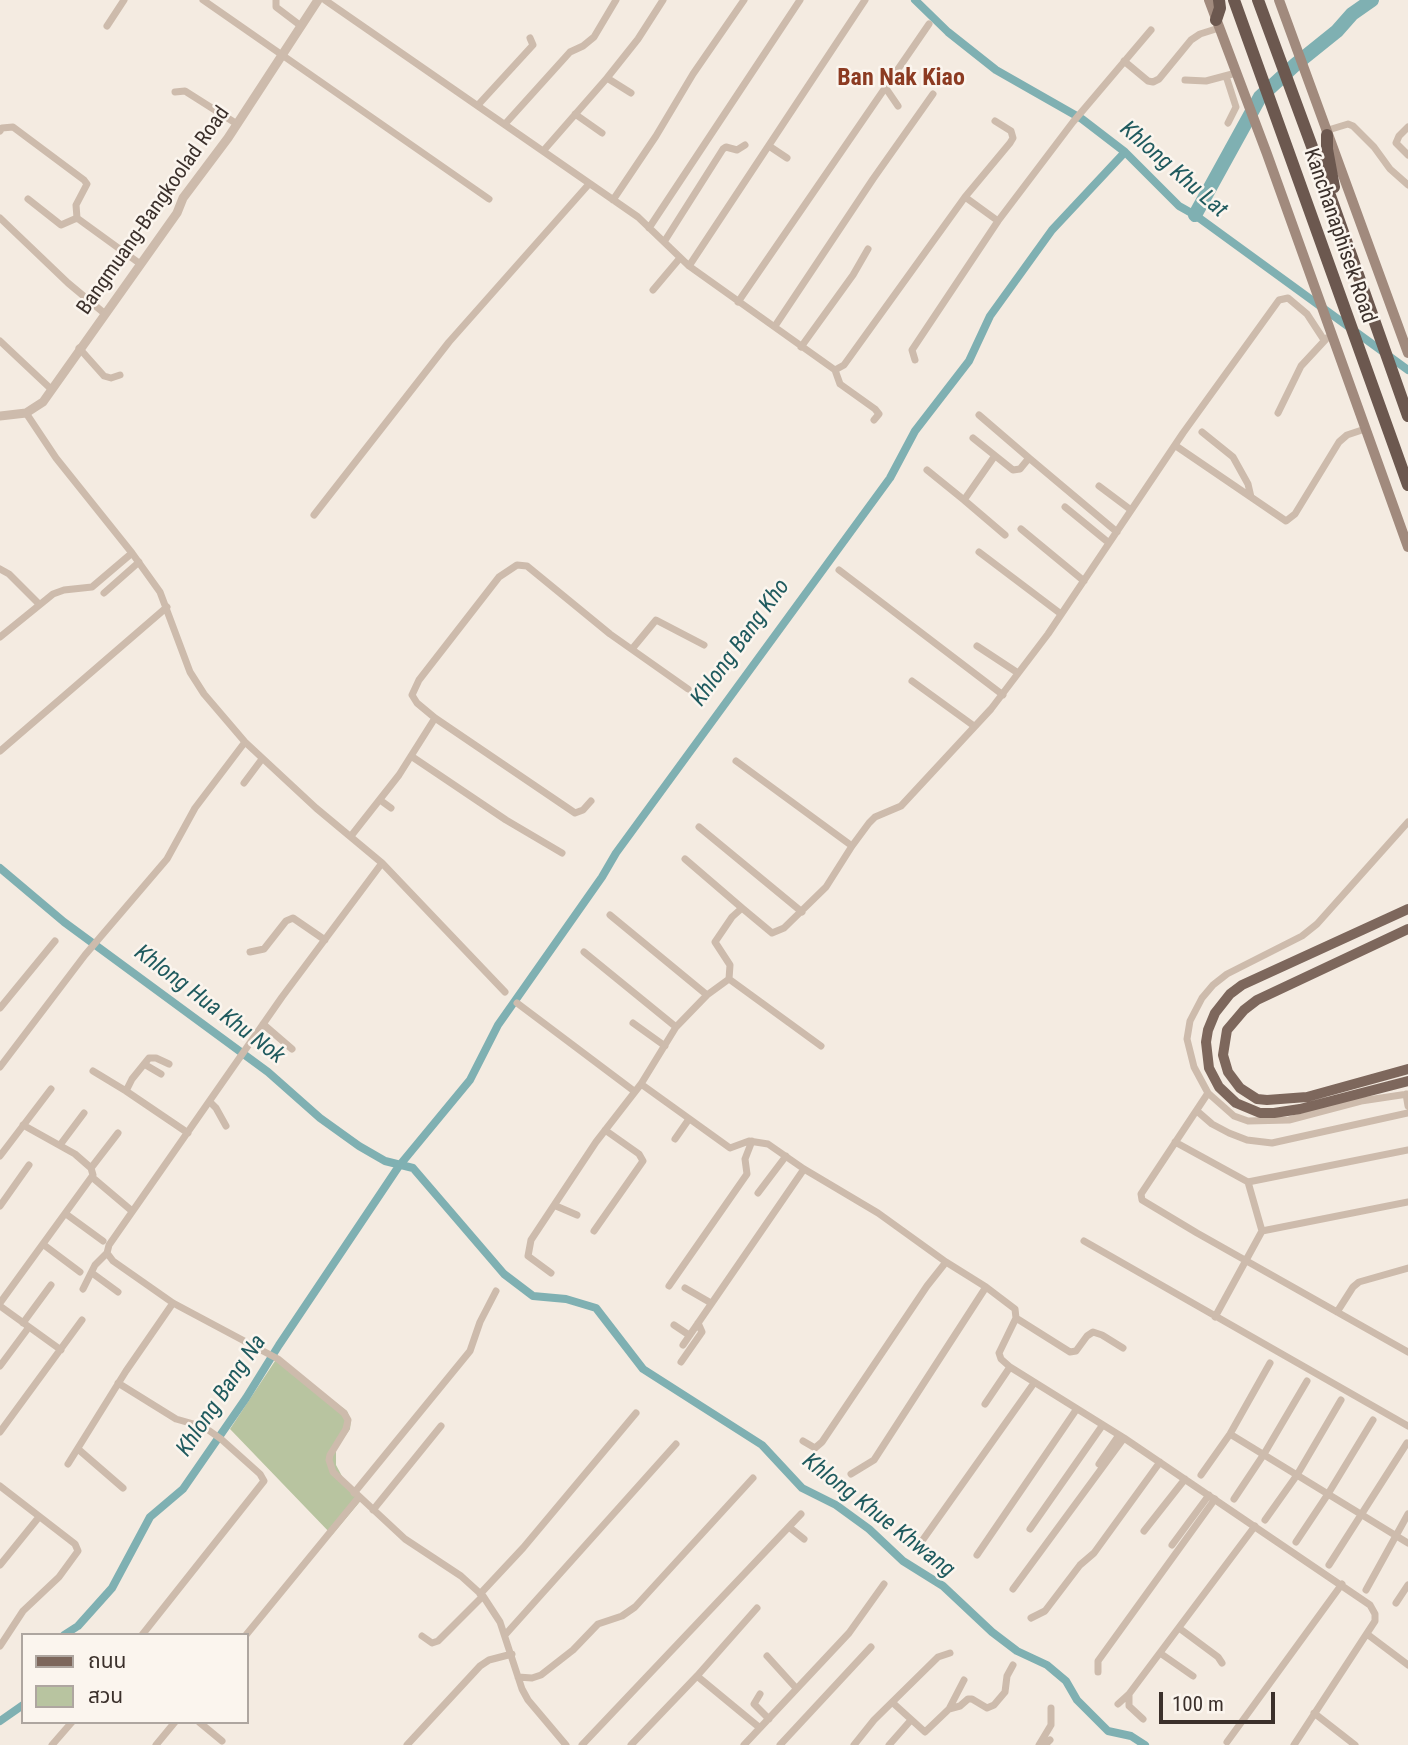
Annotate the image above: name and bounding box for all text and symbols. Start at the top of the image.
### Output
district label: Ban Nak Kiao [837,65,965,93]
street label: Bangmuang-Bangkoolad Road [72,102,236,320]
water label: Khlong Khu Lat [1114,116,1232,224]
street label: Kanchanaphisek Road [1297,145,1381,327]
water label: Khlong Bang Kho [686,574,796,712]
water label: Khlong Hua Khu Nok [128,940,290,1070]
water label: Khlong Bang Na [171,1330,273,1462]
water label: Khlong Khue Khwang [796,1448,960,1584]
legend [21,1633,248,1724]
text: ถนน [88,1649,126,1673]
scale bar [1163,1678,1278,1722]
text: สวน [88,1684,123,1708]
text: 100 m [1172,1692,1224,1716]

